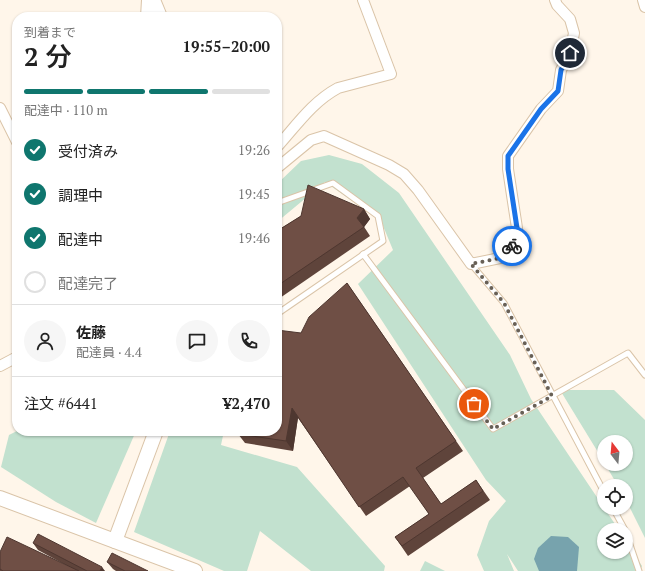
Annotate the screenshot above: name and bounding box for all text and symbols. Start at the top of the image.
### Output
text: 到着まで [24,23,76,41]
text: 19:55–20:00 [183,36,270,56]
pin [553,36,587,70]
text: 2 分 [24,39,72,73]
icon: home [559,42,581,64]
text: 配達中 · 110 m [24,101,108,119]
icon: check [24,139,46,161]
text: 受付済み [58,141,118,161]
text: 19:26 [238,141,270,159]
icon: check [24,183,46,205]
text: 調理中 [58,185,103,205]
text: 19:45 [238,185,270,203]
courier [492,226,532,266]
icon: check [24,227,46,249]
text: 配達中 [58,229,103,249]
text: 19:46 [238,229,270,247]
icon: bike [501,235,523,257]
text: 配達完了 [58,273,118,293]
button: person [24,320,66,362]
button: chat [176,320,218,362]
button: phone [228,320,270,362]
text: 佐藤 [76,322,106,342]
text: 配達員 · 4.4 [76,343,142,361]
pin [457,387,491,421]
text: 注文 #6441 [24,393,98,413]
text: ¥2,470 [223,393,270,413]
icon: bag [463,393,485,415]
north arrow [597,435,633,471]
map controls [597,435,633,559]
button: locate [597,479,633,515]
button: layers [597,523,633,559]

